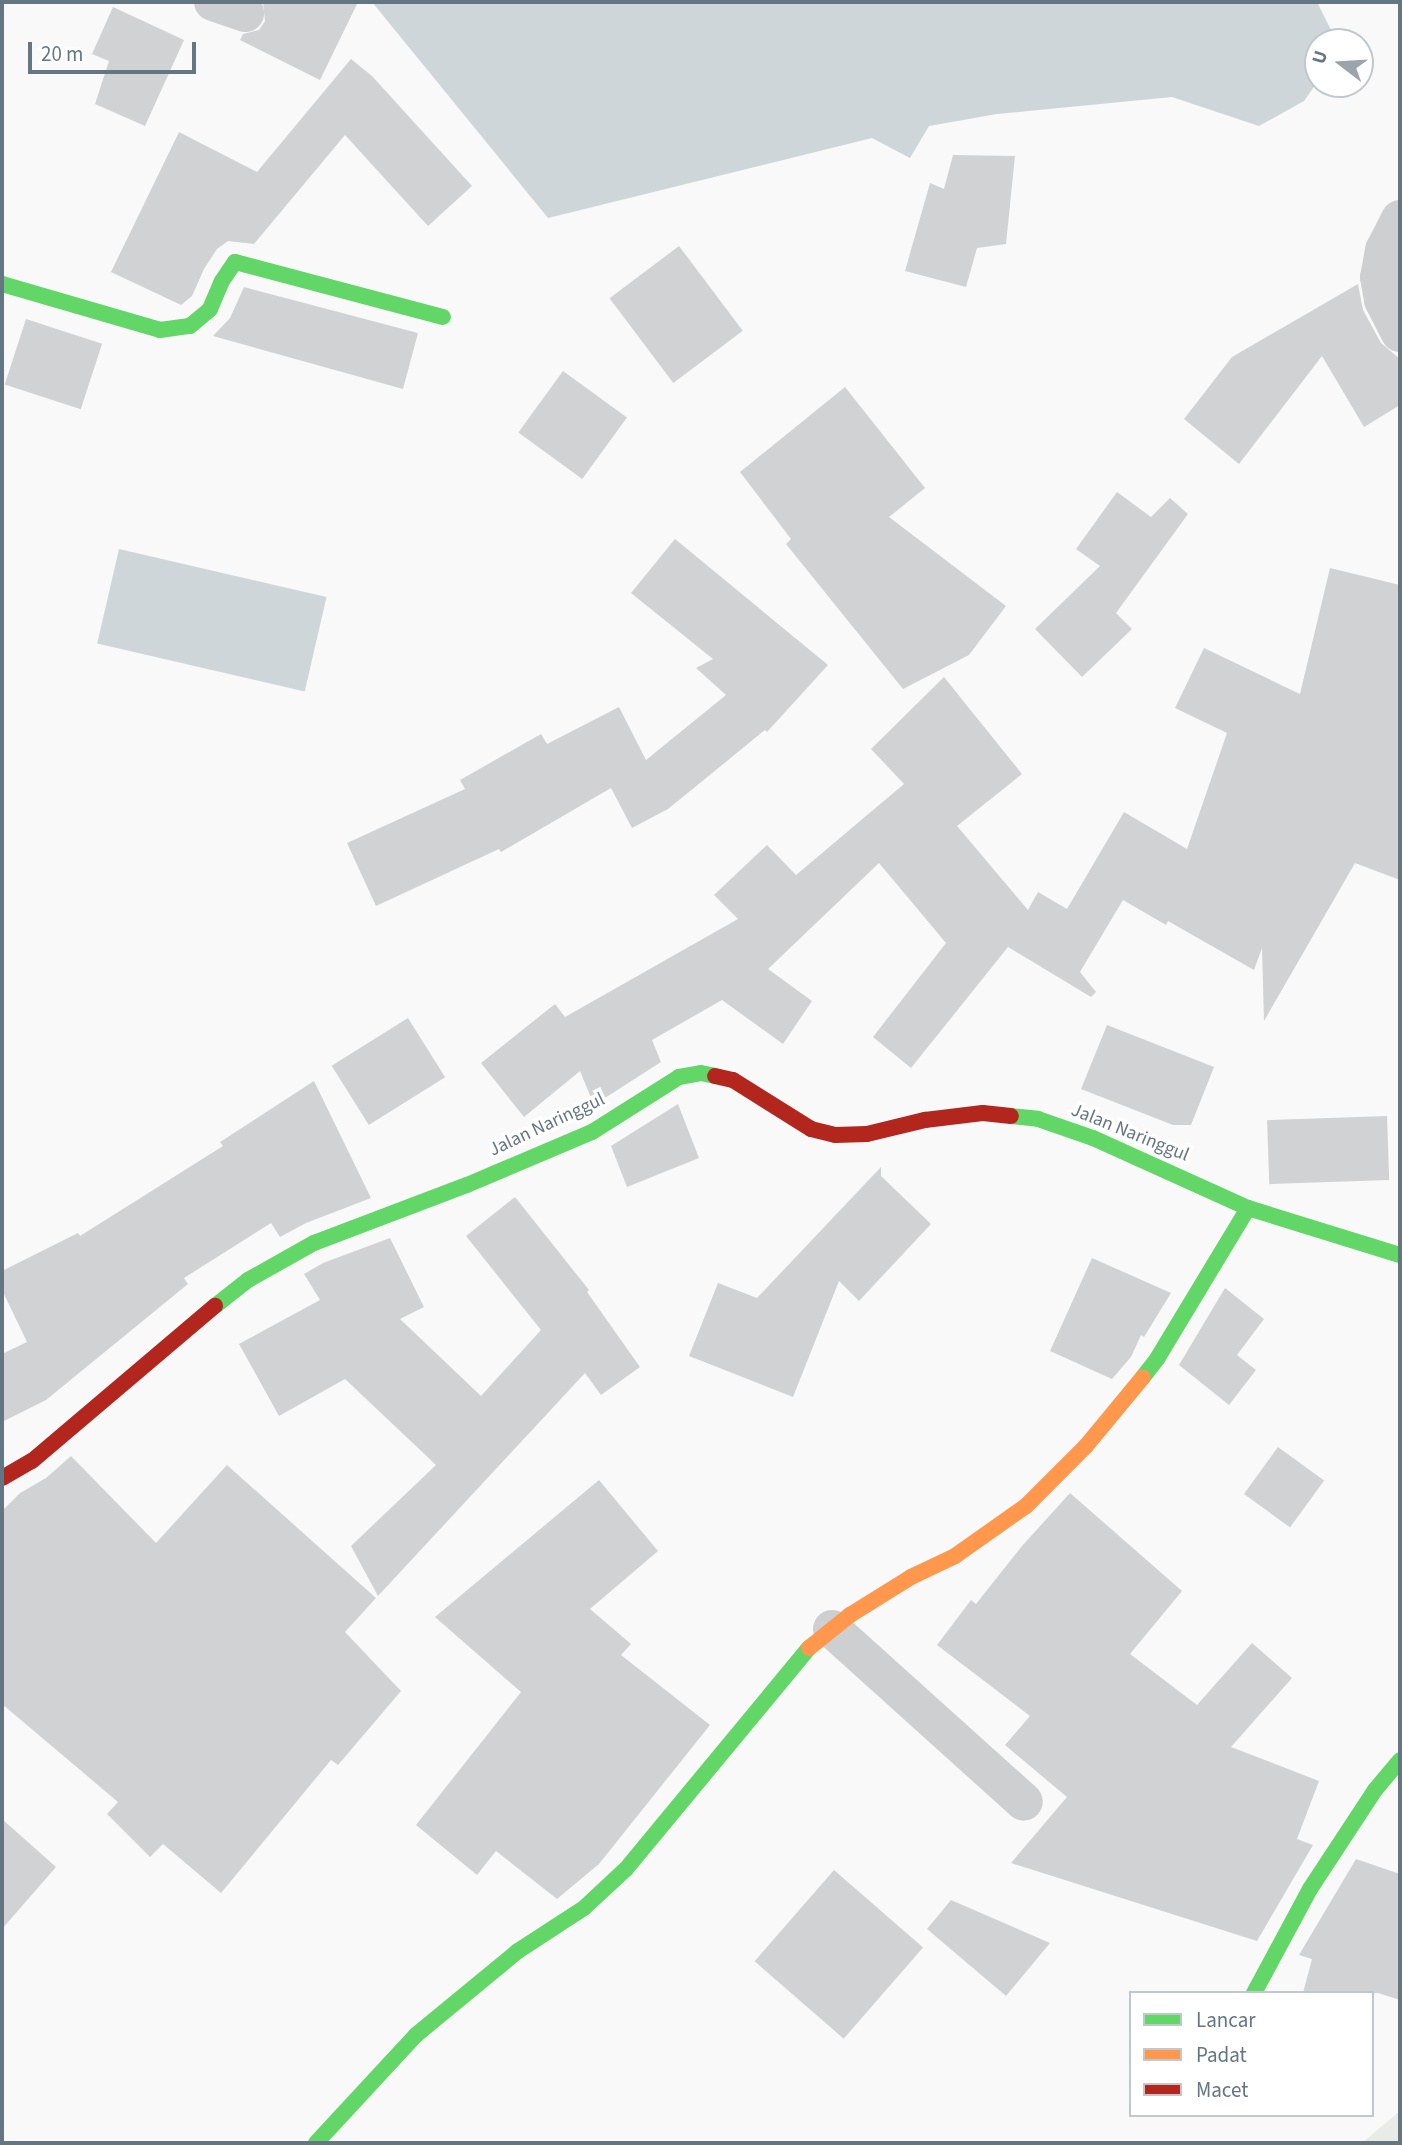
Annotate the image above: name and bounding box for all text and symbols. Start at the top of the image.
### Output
scale bar [32,28,200,72]
north arrow [1304,28,1374,98]
text: 20 m [41,39,83,69]
text: U [1306,47,1335,67]
street label: Jalan Naringgul [485,1088,609,1162]
street label: Jalan Naringgul [1068,1099,1192,1167]
legend [1129,1991,1374,2117]
text: Lancar [1196,2005,1256,2035]
text: Padat [1196,2040,1247,2070]
text: Macet [1196,2075,1248,2105]

